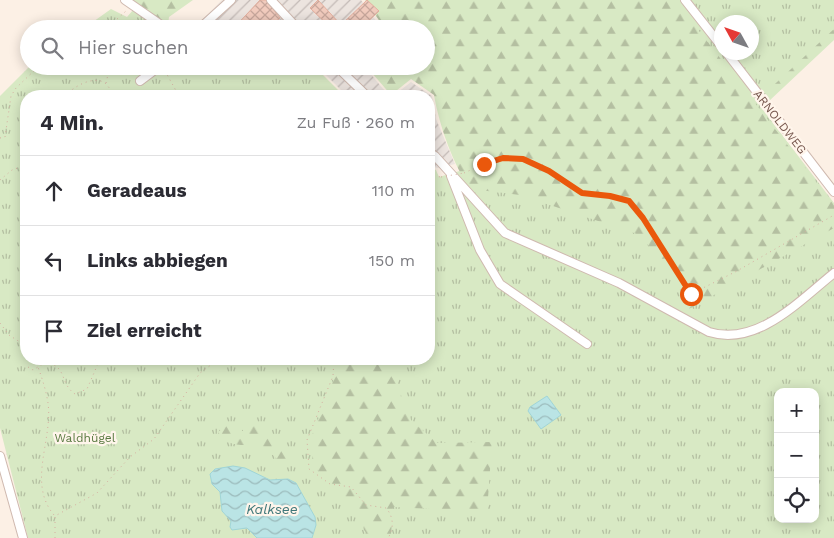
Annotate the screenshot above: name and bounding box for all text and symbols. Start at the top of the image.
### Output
north arrow [714,15,759,60]
search box [20,20,435,75]
icon: search [38,34,66,62]
text: Hier suchen [78,36,189,59]
street label: ARNOLDWEG [751,87,809,157]
text: 4 Min. [40,110,104,135]
text: Zu Fuß · 260 m [297,113,415,132]
route end [473,153,496,176]
icon: ahead [40,177,68,205]
text: Geradeaus [87,179,187,202]
text: 110 m [372,181,415,200]
icon: left [40,247,68,275]
text: Links abbiegen [87,249,228,272]
text: 150 m [369,251,415,270]
route start [680,283,703,306]
icon: arrive [40,317,68,345]
text: Ziel erreicht [87,319,202,342]
map controls [774,388,819,523]
button: + [774,388,819,433]
park label: Waldhügel [55,431,116,445]
button: − [774,433,819,478]
button: locate [774,478,819,523]
water label: Kalksee [246,501,298,517]

